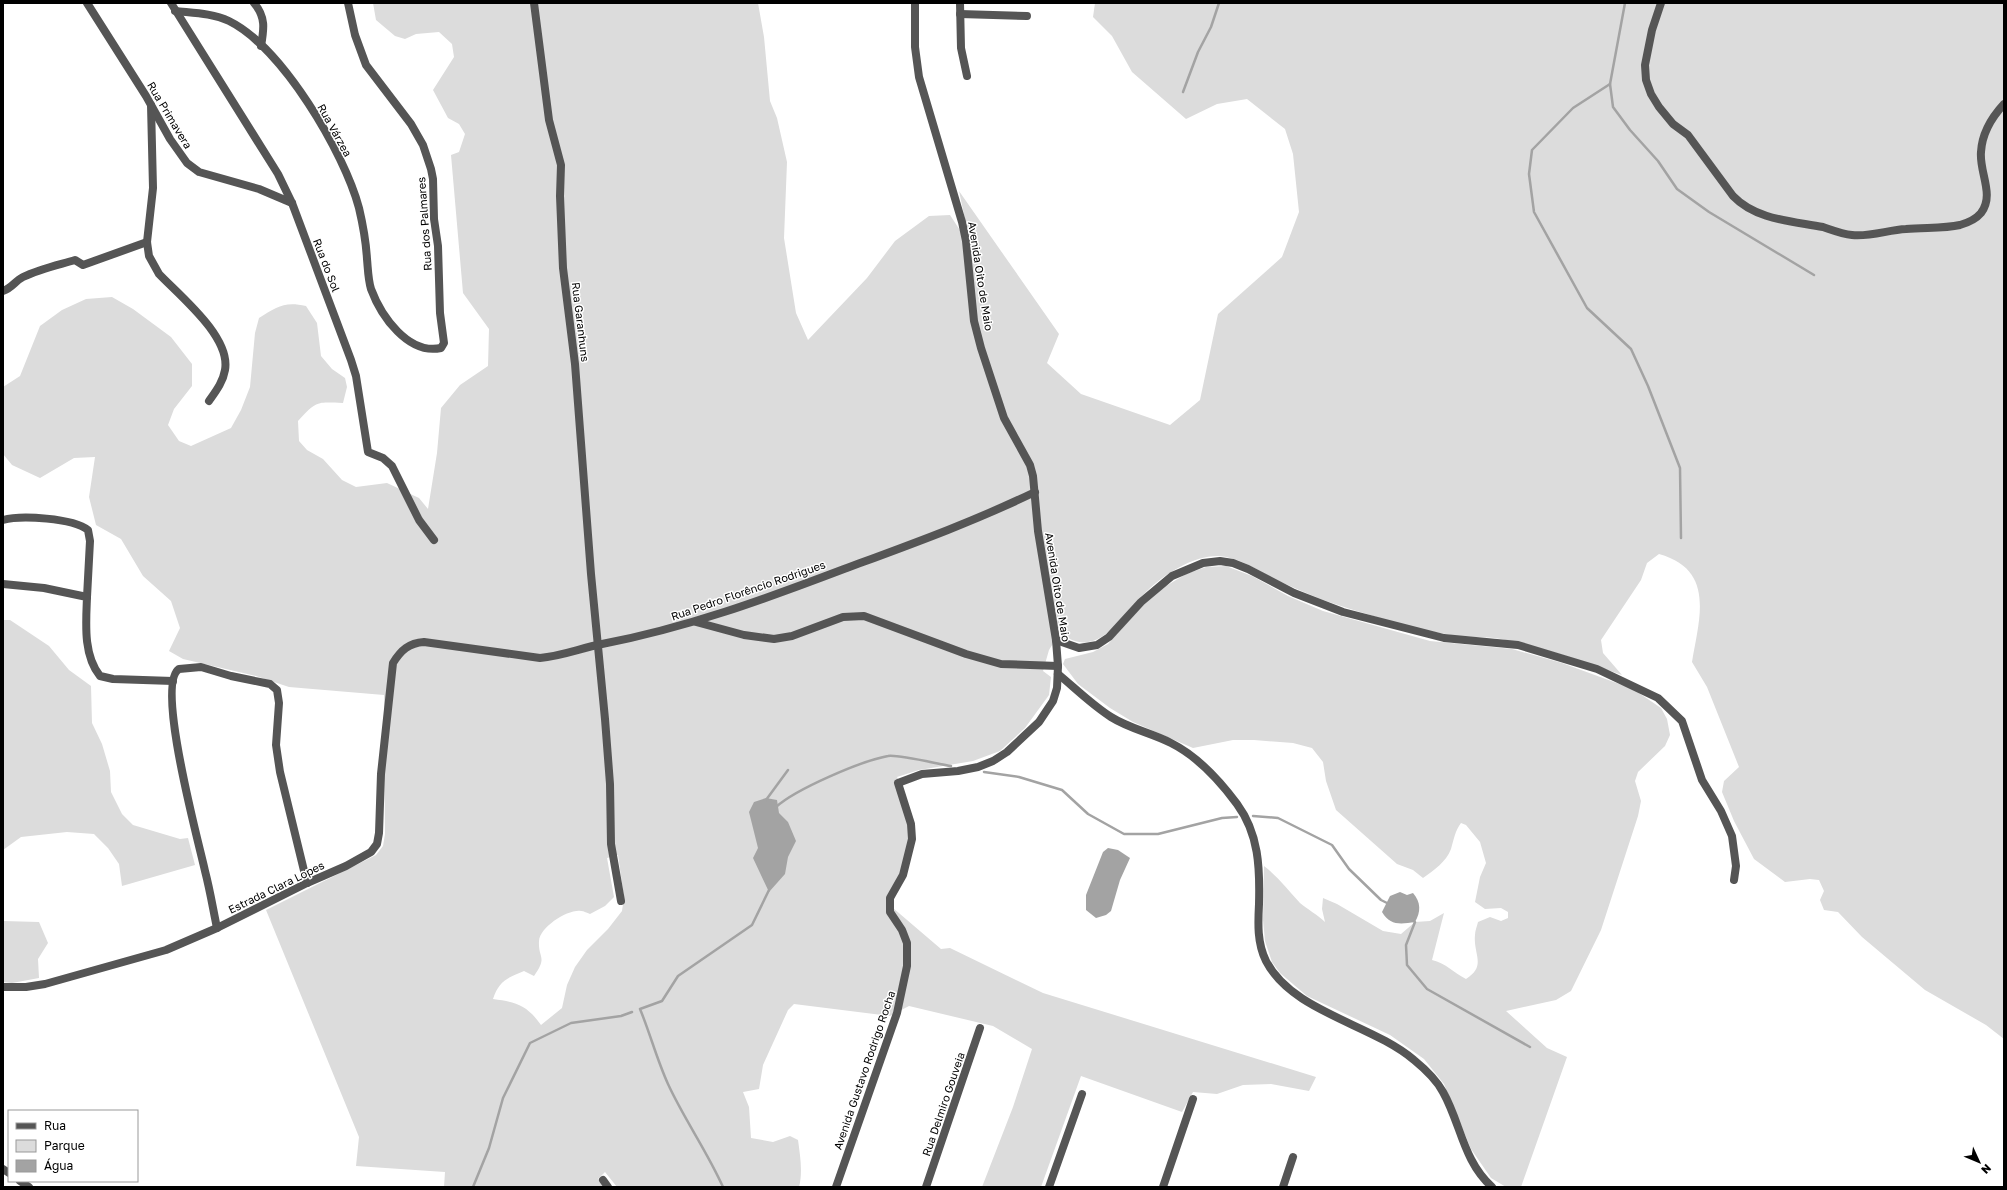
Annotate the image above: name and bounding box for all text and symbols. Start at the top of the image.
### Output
street label: Rua Primavera [145,79,195,151]
street label: Rua Várzea [315,101,355,159]
street label: Rua dos Palmares [414,176,434,271]
street label: Avenida Oito de Maio [966,220,996,332]
street label: Rua do Sol [311,236,343,294]
street label: Rua Garanhuns [570,281,592,363]
street label: Avenida Oito de Maio [1043,531,1073,643]
street label: Rua Pedro Florêncio Rodrigues [669,557,827,623]
street label: Estrada Clara Lopes [226,858,326,916]
street label: Avenida Gustavo Rodrigo Rocha [831,989,897,1151]
street label: Rua Delmiro Gouveia [919,1050,967,1158]
legend [8,1110,138,1182]
text: Rua [44,1118,66,1133]
text: Parque [44,1138,85,1153]
north arrow [1959,1142,1999,1182]
text: Água [44,1158,73,1173]
text: N [1979,1162,1994,1177]

